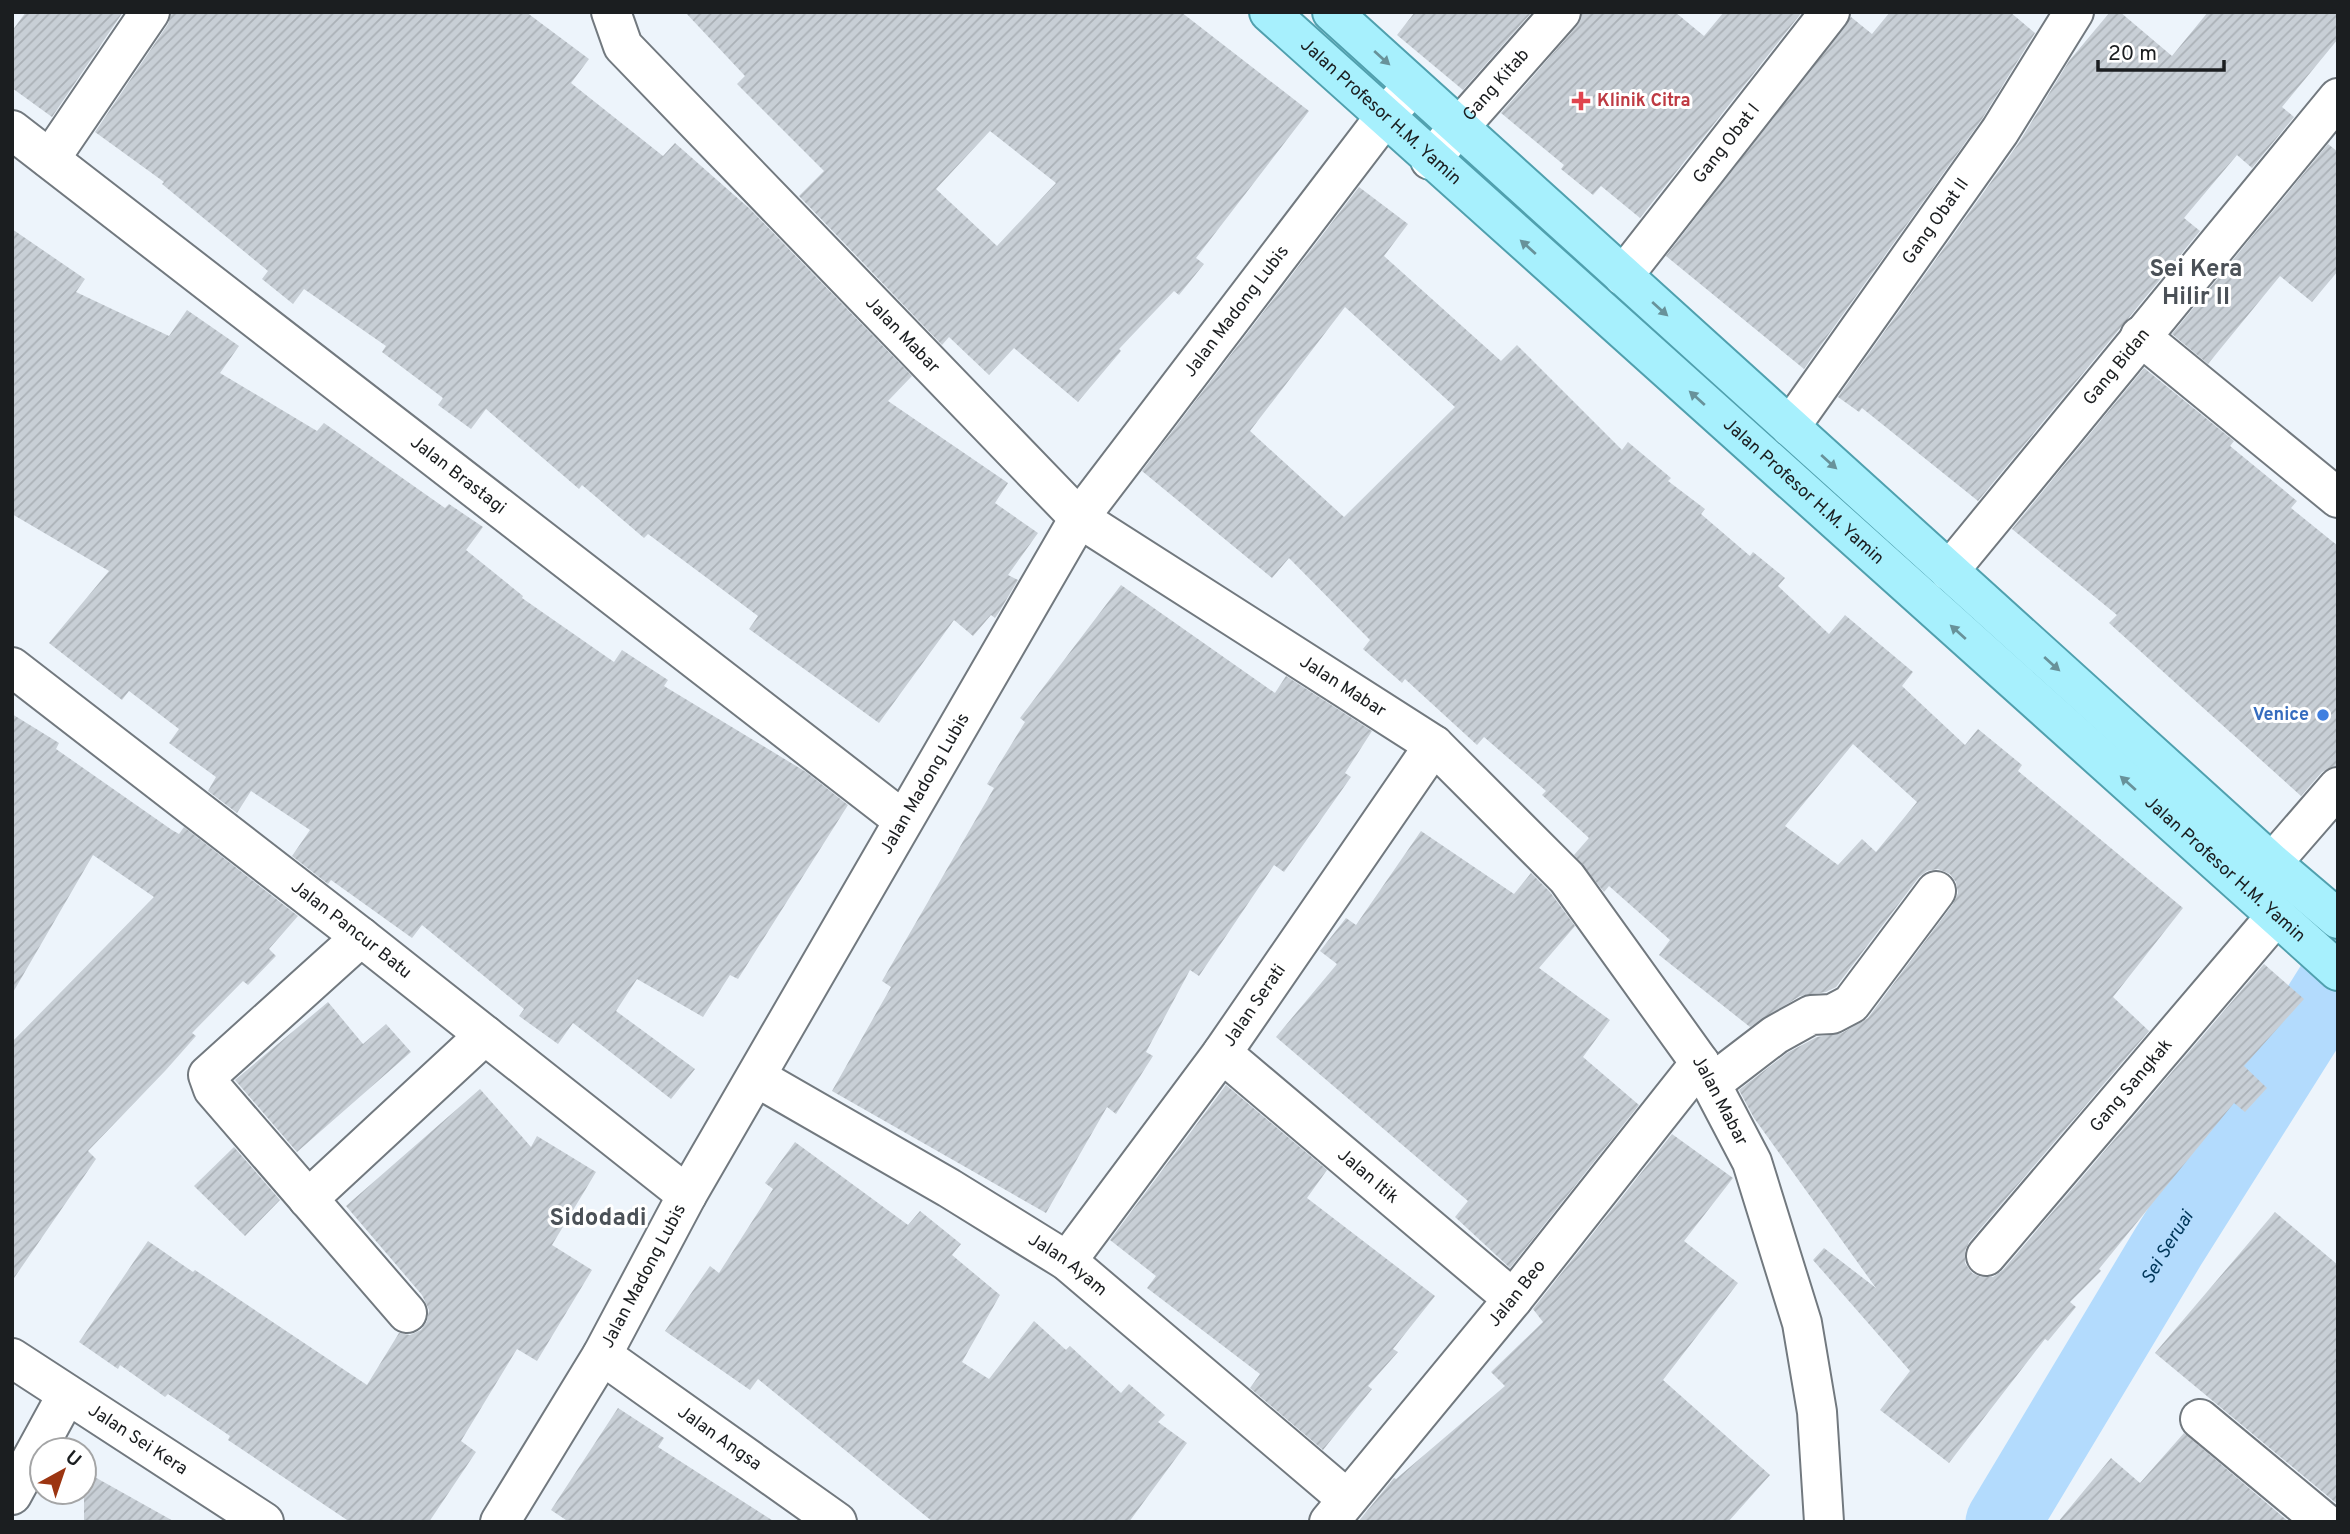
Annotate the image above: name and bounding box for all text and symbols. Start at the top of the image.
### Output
scale bar [2098,28,2224,72]
street label: Jalan Profesor H.M. Yamin [1295,34,1466,190]
text: 20 m [2108,41,2157,68]
street label: Gang Kitab [1458,44,1535,126]
one-way arrow [1373,50,1391,66]
place label: Klinik Citra [1597,90,1691,113]
marker: Klinik Citra [1571,91,1591,111]
street label: Gang Obat I [1688,99,1765,189]
street label: Gang Obat II [1897,174,1974,269]
one-way arrow [1519,239,1537,255]
street label: Jalan Madong Lubis [1179,241,1294,382]
district label: Sei Kera Hilir II [2150,255,2243,313]
street label: Jalan Mabar [860,292,945,379]
one-way arrow [1651,301,1668,317]
street label: Gang Bidan [2078,324,2155,410]
one-way arrow [1689,391,1706,407]
street label: Jalan Profesor H.M. Yamin [1718,413,1889,570]
street label: Jalan Brastagi [405,431,511,520]
one-way arrow [1820,454,1838,470]
one-way arrow [1950,624,1967,640]
street label: Jalan Mabar [1295,650,1390,723]
one-way arrow [2043,656,2061,672]
place label: Venice [2253,704,2309,727]
marker: Venice [2315,707,2331,723]
street label: Jalan Madong Lubis [875,709,975,859]
one-way arrow [2119,775,2137,791]
street label: Jalan Profesor H.M. Yamin [2139,791,2310,948]
street label: Jalan Pancur Batu [286,875,416,984]
street label: Jalan Serati [1218,960,1291,1051]
street label: Gang Sangkak [2085,1034,2178,1137]
street label: Jalan Mabar [1687,1051,1753,1150]
street label: Jalan Itik [1332,1144,1403,1209]
street label: Jalan Madong Lubis [596,1200,692,1352]
district label: Sidodadi [549,1204,647,1234]
water label: Sei Seruai [2136,1206,2200,1289]
street label: Jalan Ayam [1024,1228,1112,1302]
street label: Jalan Beo [1483,1255,1551,1332]
street label: Jalan Sei Kera [83,1399,192,1481]
street label: Jalan Angsa [673,1401,766,1476]
north arrow [28,1436,98,1506]
text: U [60,1446,86,1473]

